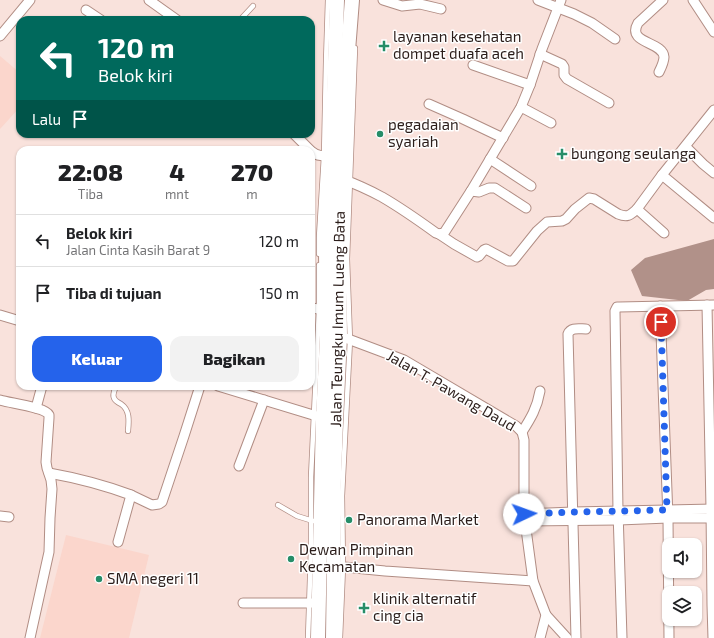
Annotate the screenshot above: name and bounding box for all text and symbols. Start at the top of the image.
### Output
place label: layanan kesehatan dompet duafa aceh [393,27,524,62]
text: 120 m [98,30,175,64]
icon: left [32,32,84,84]
marker: layanan kesehatan dompet duafa aceh [378,40,390,52]
text: Belok kiri [98,64,173,86]
icon: arrive [69,108,91,130]
text: Lalu [32,110,61,128]
place label: pegadaian syariah [388,115,459,150]
marker: pegadaian syariah [375,129,385,139]
place label: bungong seulanga [571,144,696,162]
marker: bungong seulanga [556,148,568,160]
text: 22:08 [58,157,123,186]
text: 4 [169,157,185,186]
text: 270 [231,157,273,186]
text: Tiba [78,186,103,202]
text: mnt [165,186,189,202]
text: m [246,186,258,202]
street label: Jalan Teungku Imum Lueng Bata [326,211,348,427]
text: Belok kiri [66,224,132,242]
icon: left [32,230,54,252]
text: 120 m [259,232,299,250]
text: Jalan Cinta Kasih Barat 9 [66,242,210,258]
icon: arrive [32,282,54,304]
text: Tiba di tujuan [66,284,162,302]
text: 150 m [259,284,299,302]
pin [644,305,678,339]
icon: arrive [650,311,672,333]
button: Keluar [32,336,162,382]
button: Bagikan [170,336,299,382]
street label: Jalan T. Pawang Daud [384,346,519,434]
position arrow [503,493,545,535]
place label: Panorama Market [357,510,479,528]
marker: Panorama Market [344,515,354,525]
map controls [662,538,702,626]
button: sound [662,538,702,578]
place label: Dewan Pimpinan Kecamatan [299,540,413,575]
marker: Dewan Pimpinan Kecamatan [286,554,296,564]
place label: SMA negeri 11 [107,569,199,587]
marker: SMA negeri 11 [94,574,104,584]
button: layers [662,586,702,626]
place label: klinik alternatif cing cia [373,589,477,624]
marker: klinik alternatif cing cia [358,602,370,614]

